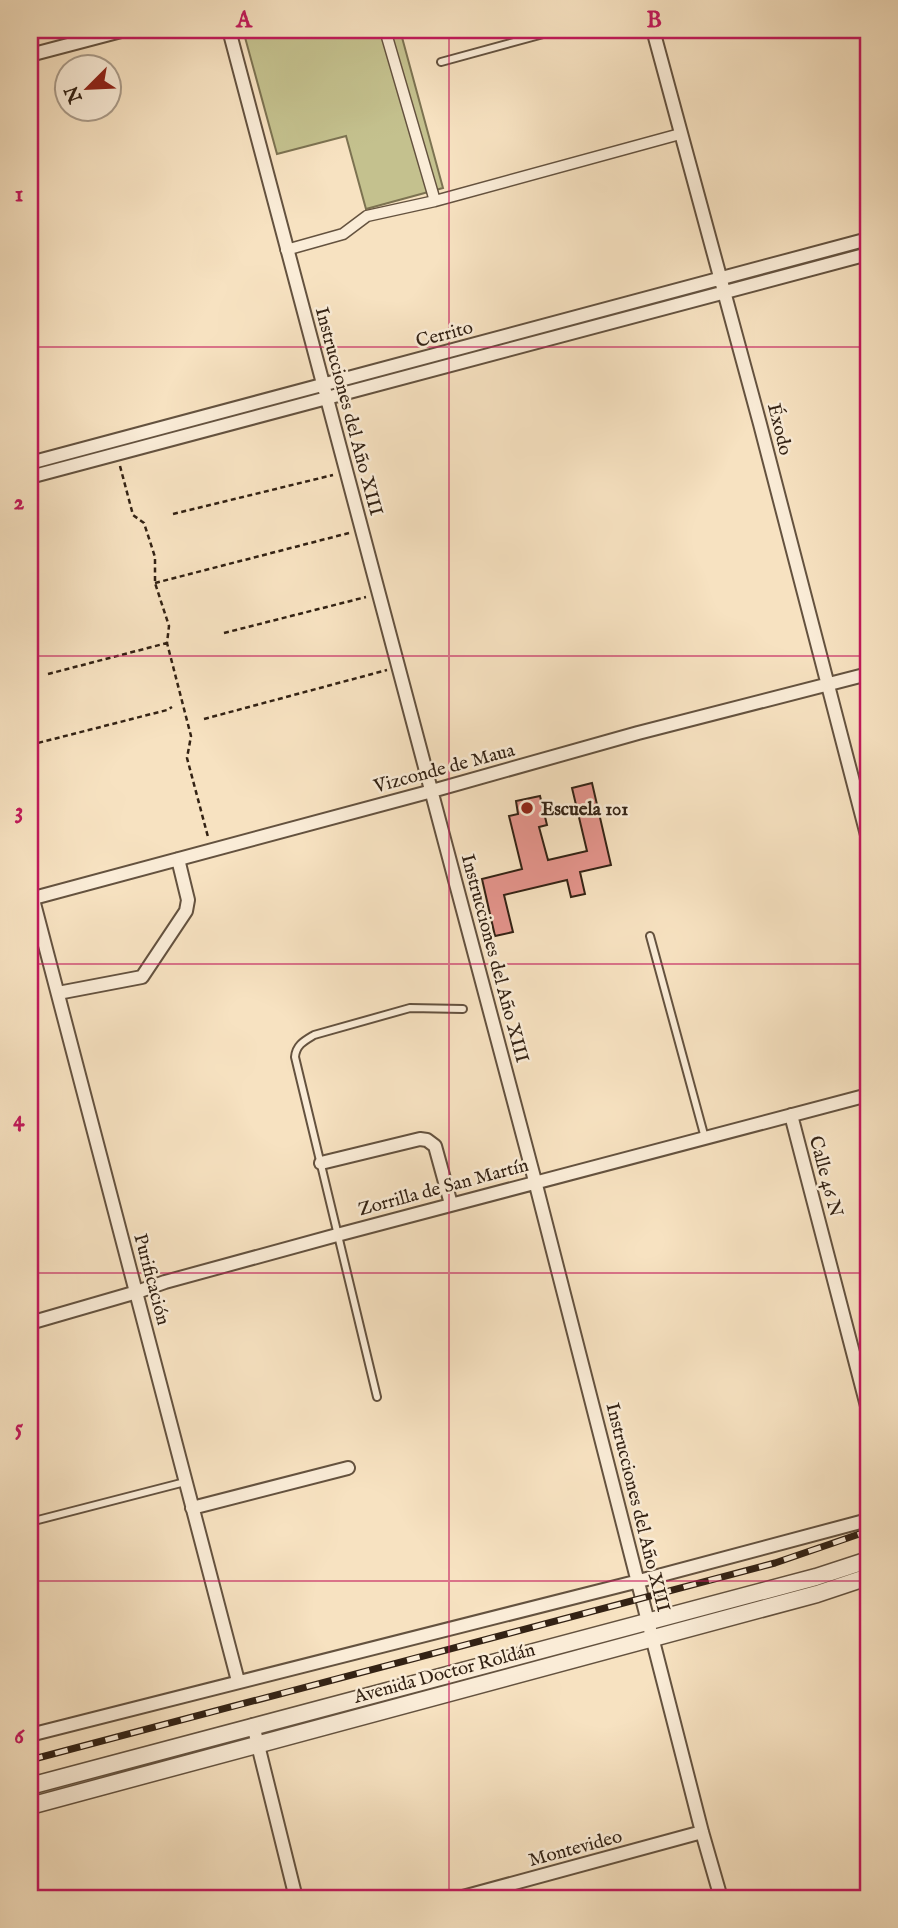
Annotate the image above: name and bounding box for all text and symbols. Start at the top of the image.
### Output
text: A [235,6,253,35]
text: B [646,6,662,35]
north arrow [52,52,122,122]
text: N [60,81,89,107]
text: 1 [15,180,23,209]
street label: Instrucciones del Año XIII [309,305,387,518]
street label: Cerrito [413,316,476,354]
street label: Éxodo [761,401,798,458]
text: 2 [14,488,25,517]
street label: Vizconde de Maua [370,738,518,800]
text: 3 [15,797,23,826]
place label: Escuela 101 [541,798,628,822]
marker: Escuela 101 [519,800,535,816]
street label: Instrucciones del Año XIII [455,852,533,1065]
text: 4 [13,1105,25,1134]
street label: Calle 46 N [803,1133,847,1220]
street label: Zorrilla de San Martín [356,1154,531,1222]
street label: Purificación [127,1231,175,1328]
street label: Instrucciones del Año XIII [599,1400,675,1615]
text: 5 [15,1414,24,1443]
street label: Avenida Doctor Roldán [350,1638,538,1710]
text: 6 [14,1722,25,1751]
street label: Montevideo [526,1825,625,1873]

